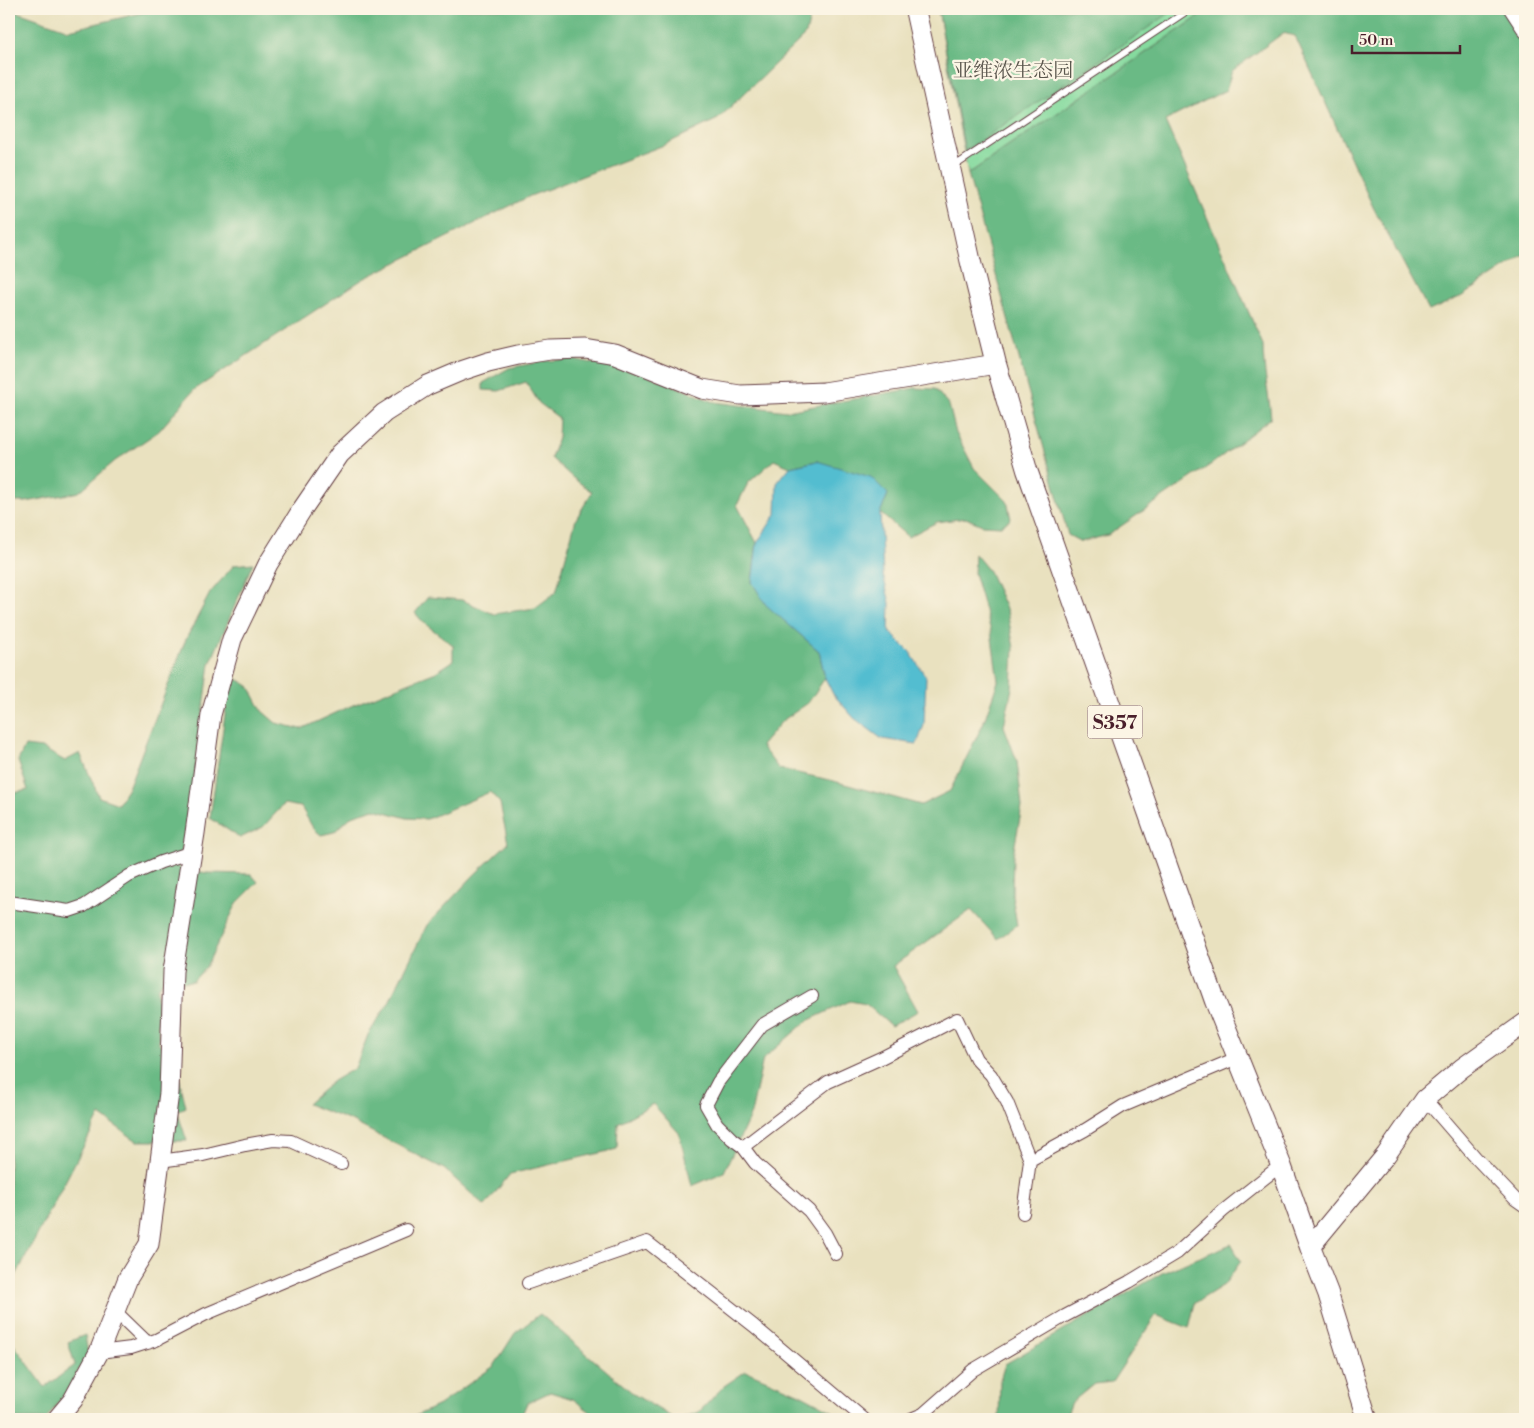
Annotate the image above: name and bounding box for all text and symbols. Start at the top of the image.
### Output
scale bar [1352,22,1459,54]
text: 50 m [1359,31,1393,50]
park label: 亚维浓生态园 [953,59,1073,84]
road number: S357 [1088,706,1142,739]

